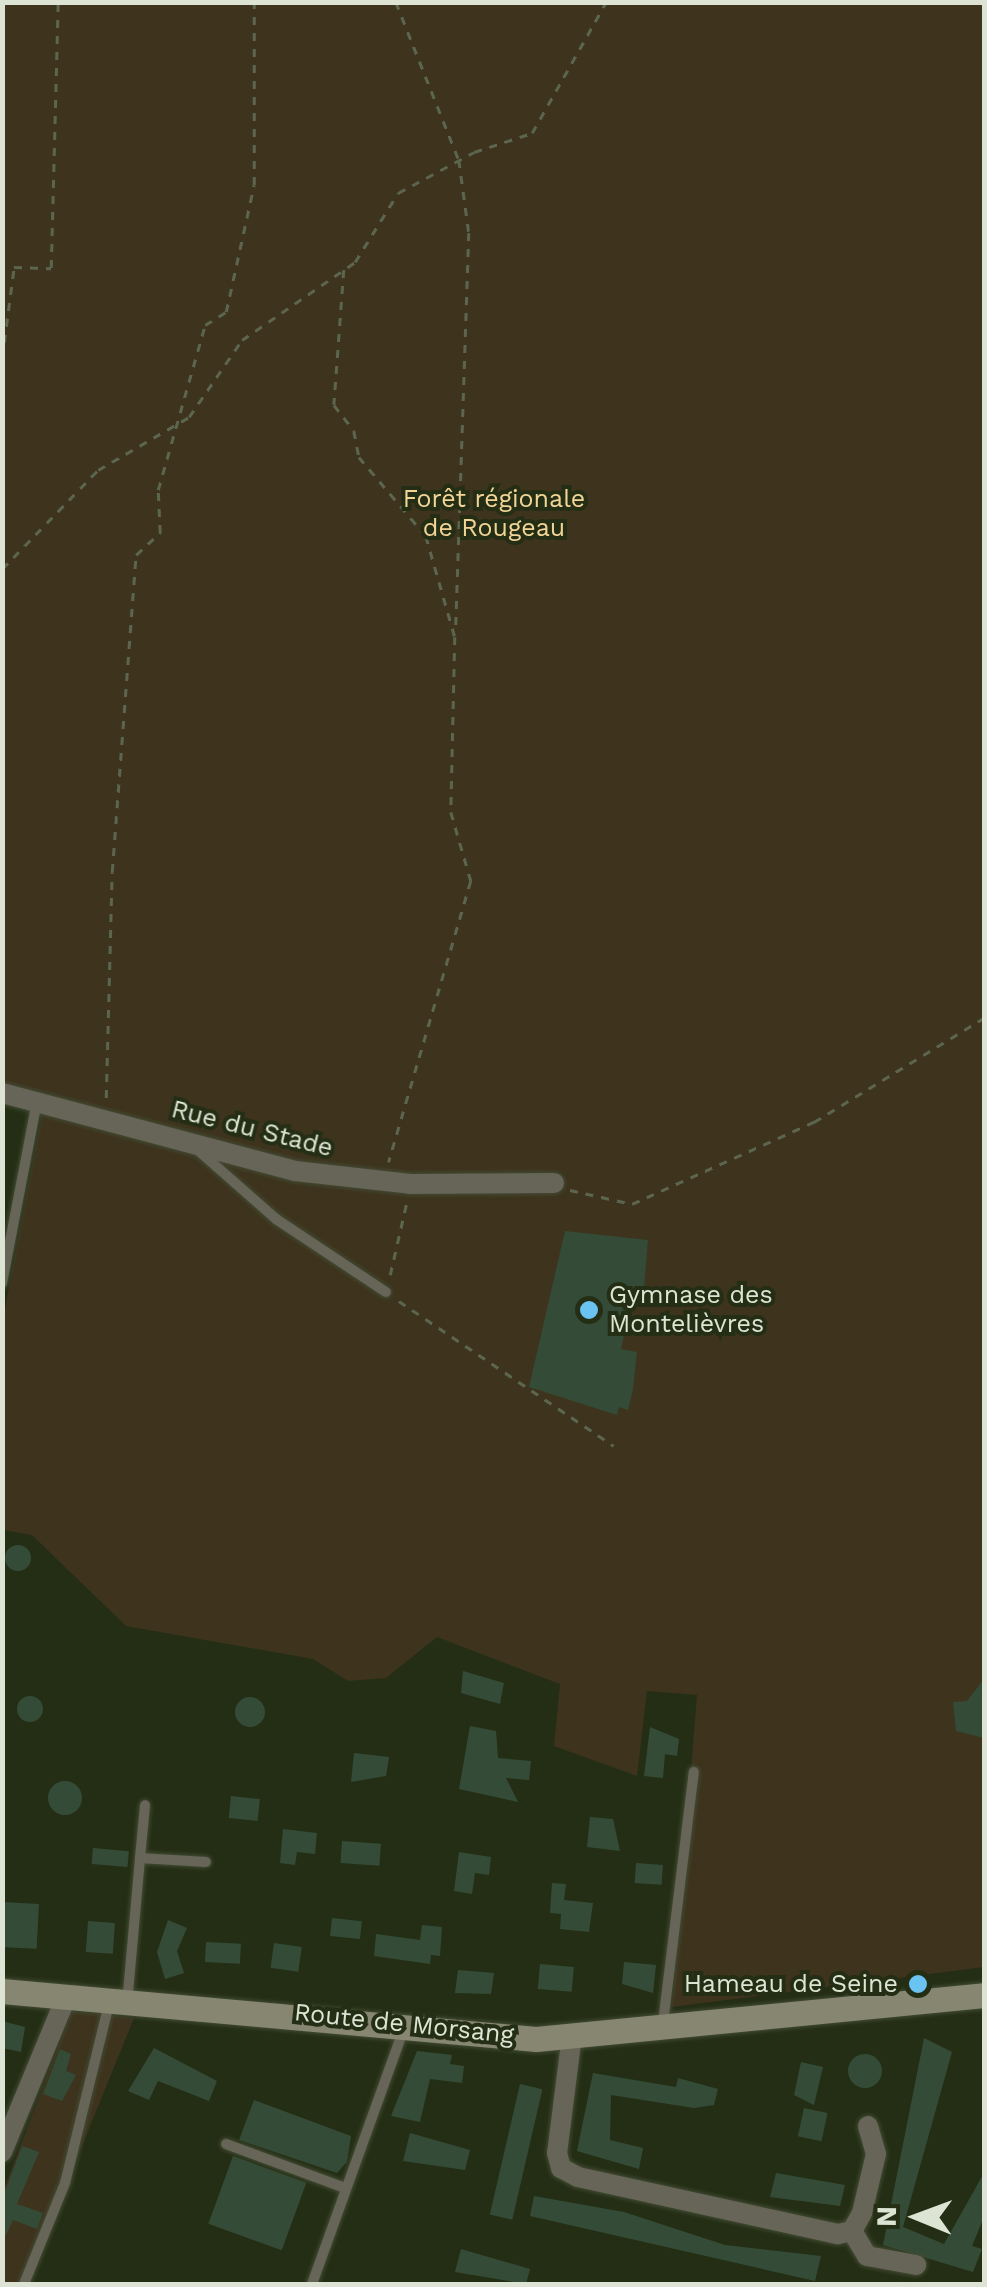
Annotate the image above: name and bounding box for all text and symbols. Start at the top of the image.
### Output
park label: Forêt régionale de Rougeau [403,485,585,544]
street label: Rue du Stade [168,1094,336,1164]
place label: Gymnase des Montelièvres [609,1281,773,1340]
marker: Gymnase des Montelièvres [578,1299,600,1321]
place label: Hameau de Seine [684,1969,898,1999]
marker: Hameau de Seine [907,1973,929,1995]
street label: Route de Morsang [293,1998,515,2050]
north arrow [867,2167,967,2267]
text: N [870,2206,903,2227]

